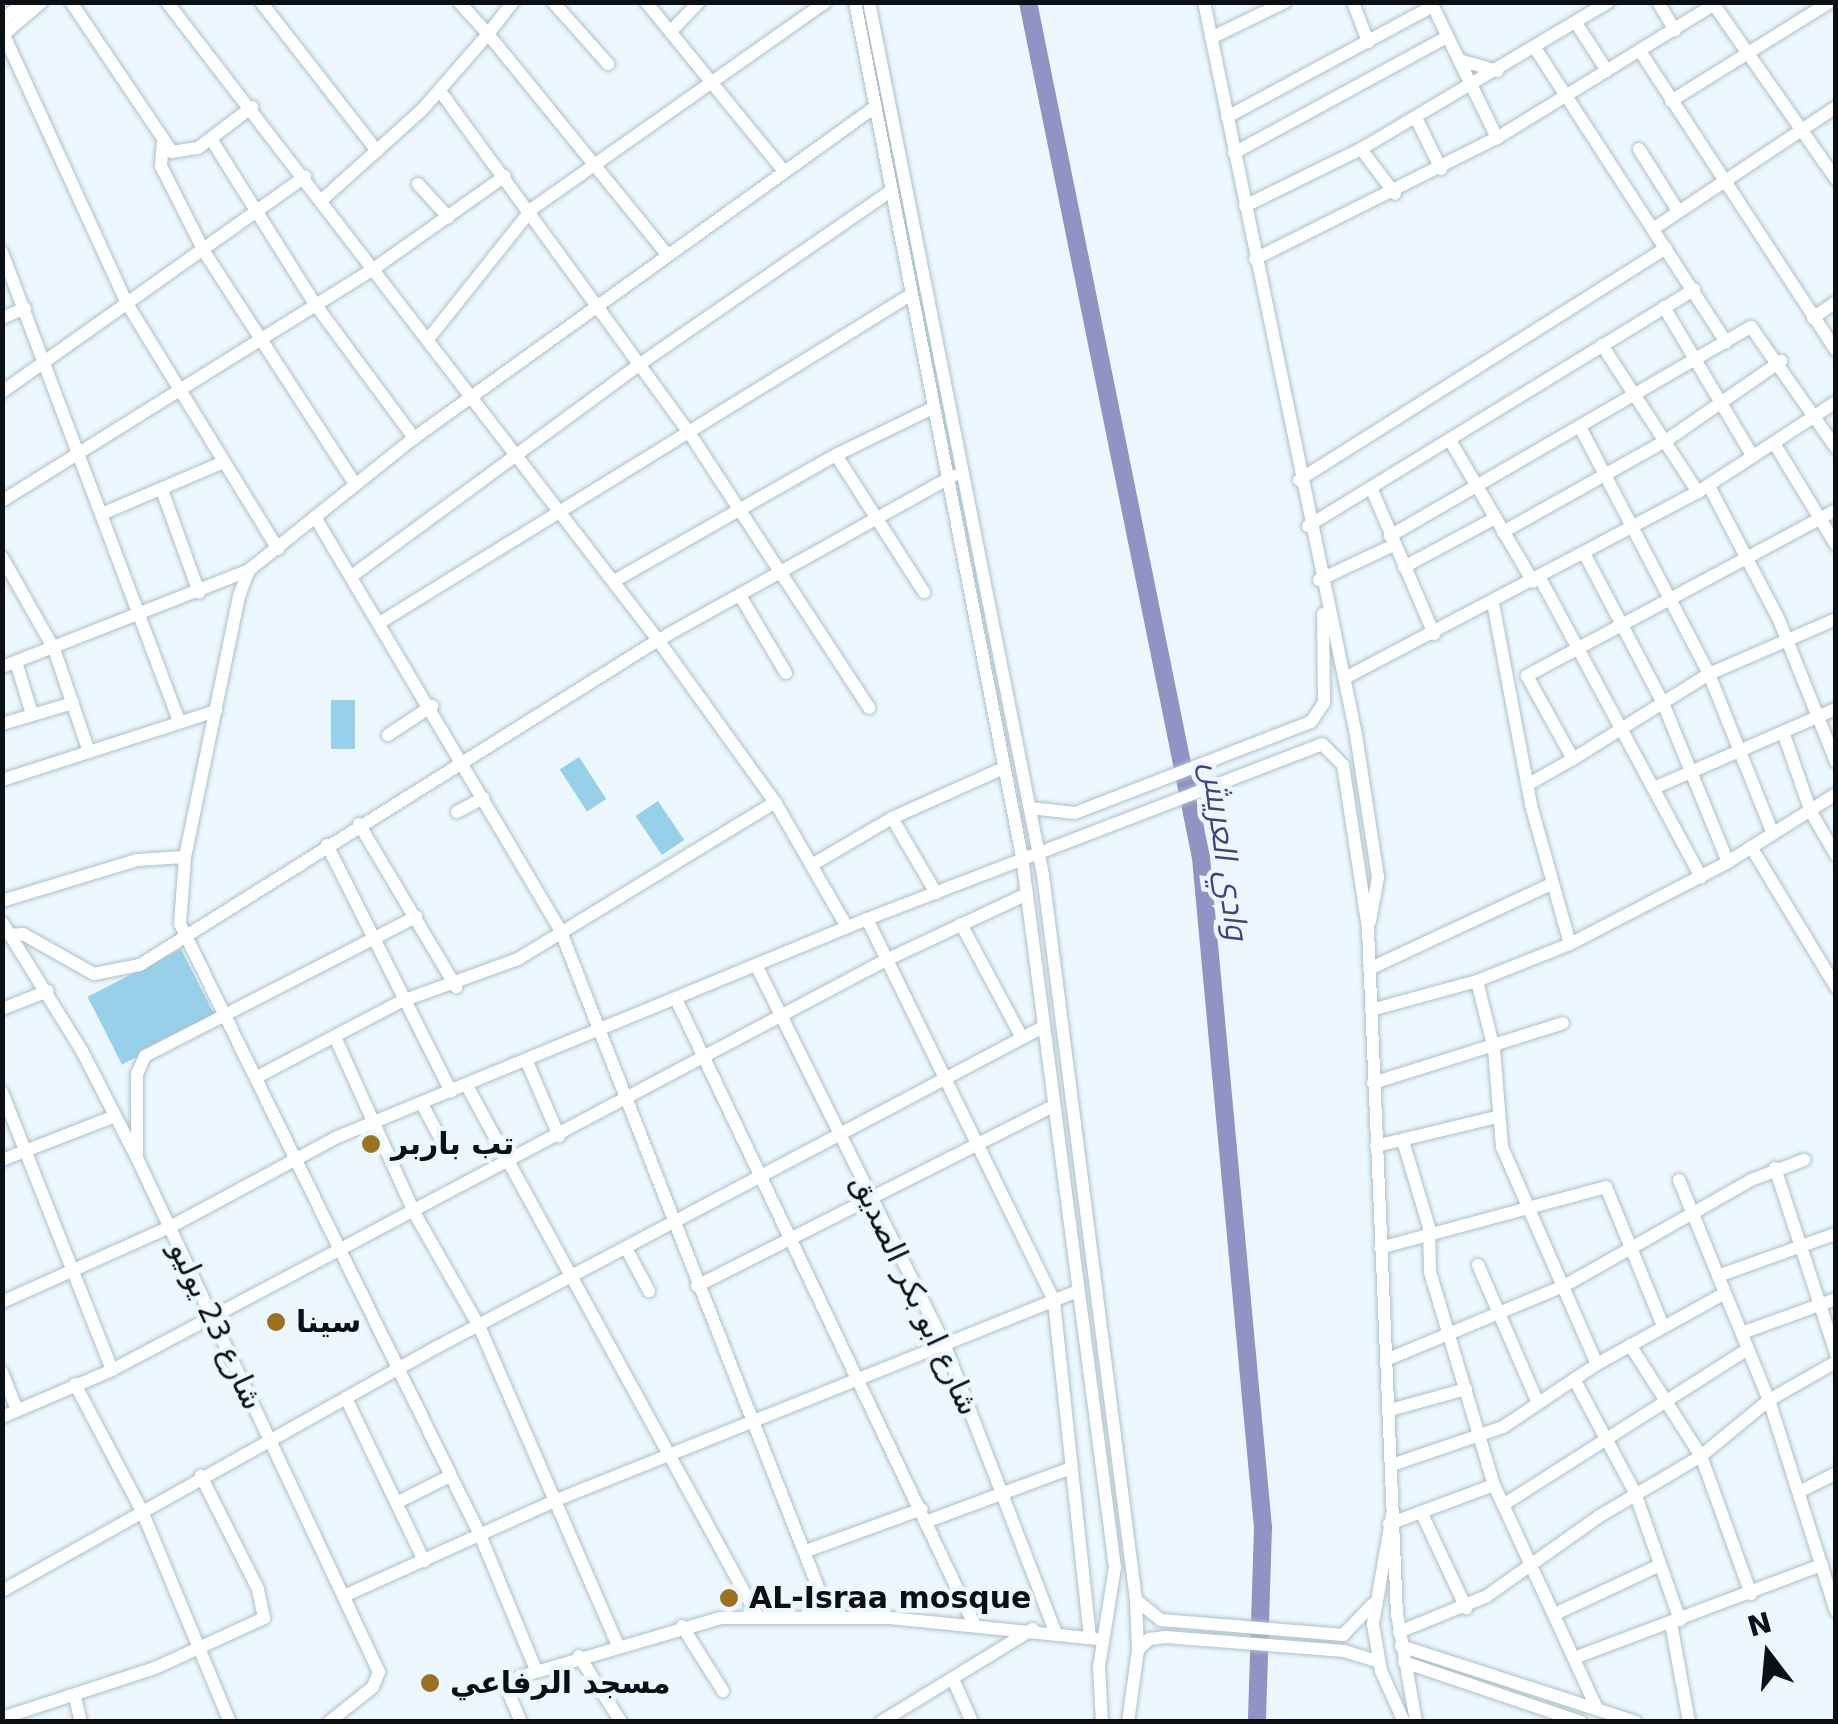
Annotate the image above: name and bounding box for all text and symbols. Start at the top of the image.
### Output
water label: وادي العريش [1194,760,1256,942]
place label: تب باربر [391,1126,514,1162]
marker: تب باربر [360,1133,382,1155]
street label: شارع ابو بكر الصديق [843,1169,987,1421]
street label: شارع 23 يوليو [161,1236,271,1416]
place label: سينا [296,1304,361,1340]
marker: سينا [265,1311,287,1333]
place label: AL-Israa mosque [749,1580,1031,1616]
marker: AL-Israa mosque [718,1587,740,1609]
north arrow [1718,1604,1818,1704]
text: N [1744,1606,1775,1644]
place label: مسجد الرفاعي [450,1665,670,1701]
marker: مسجد الرفاعي [419,1672,441,1694]

